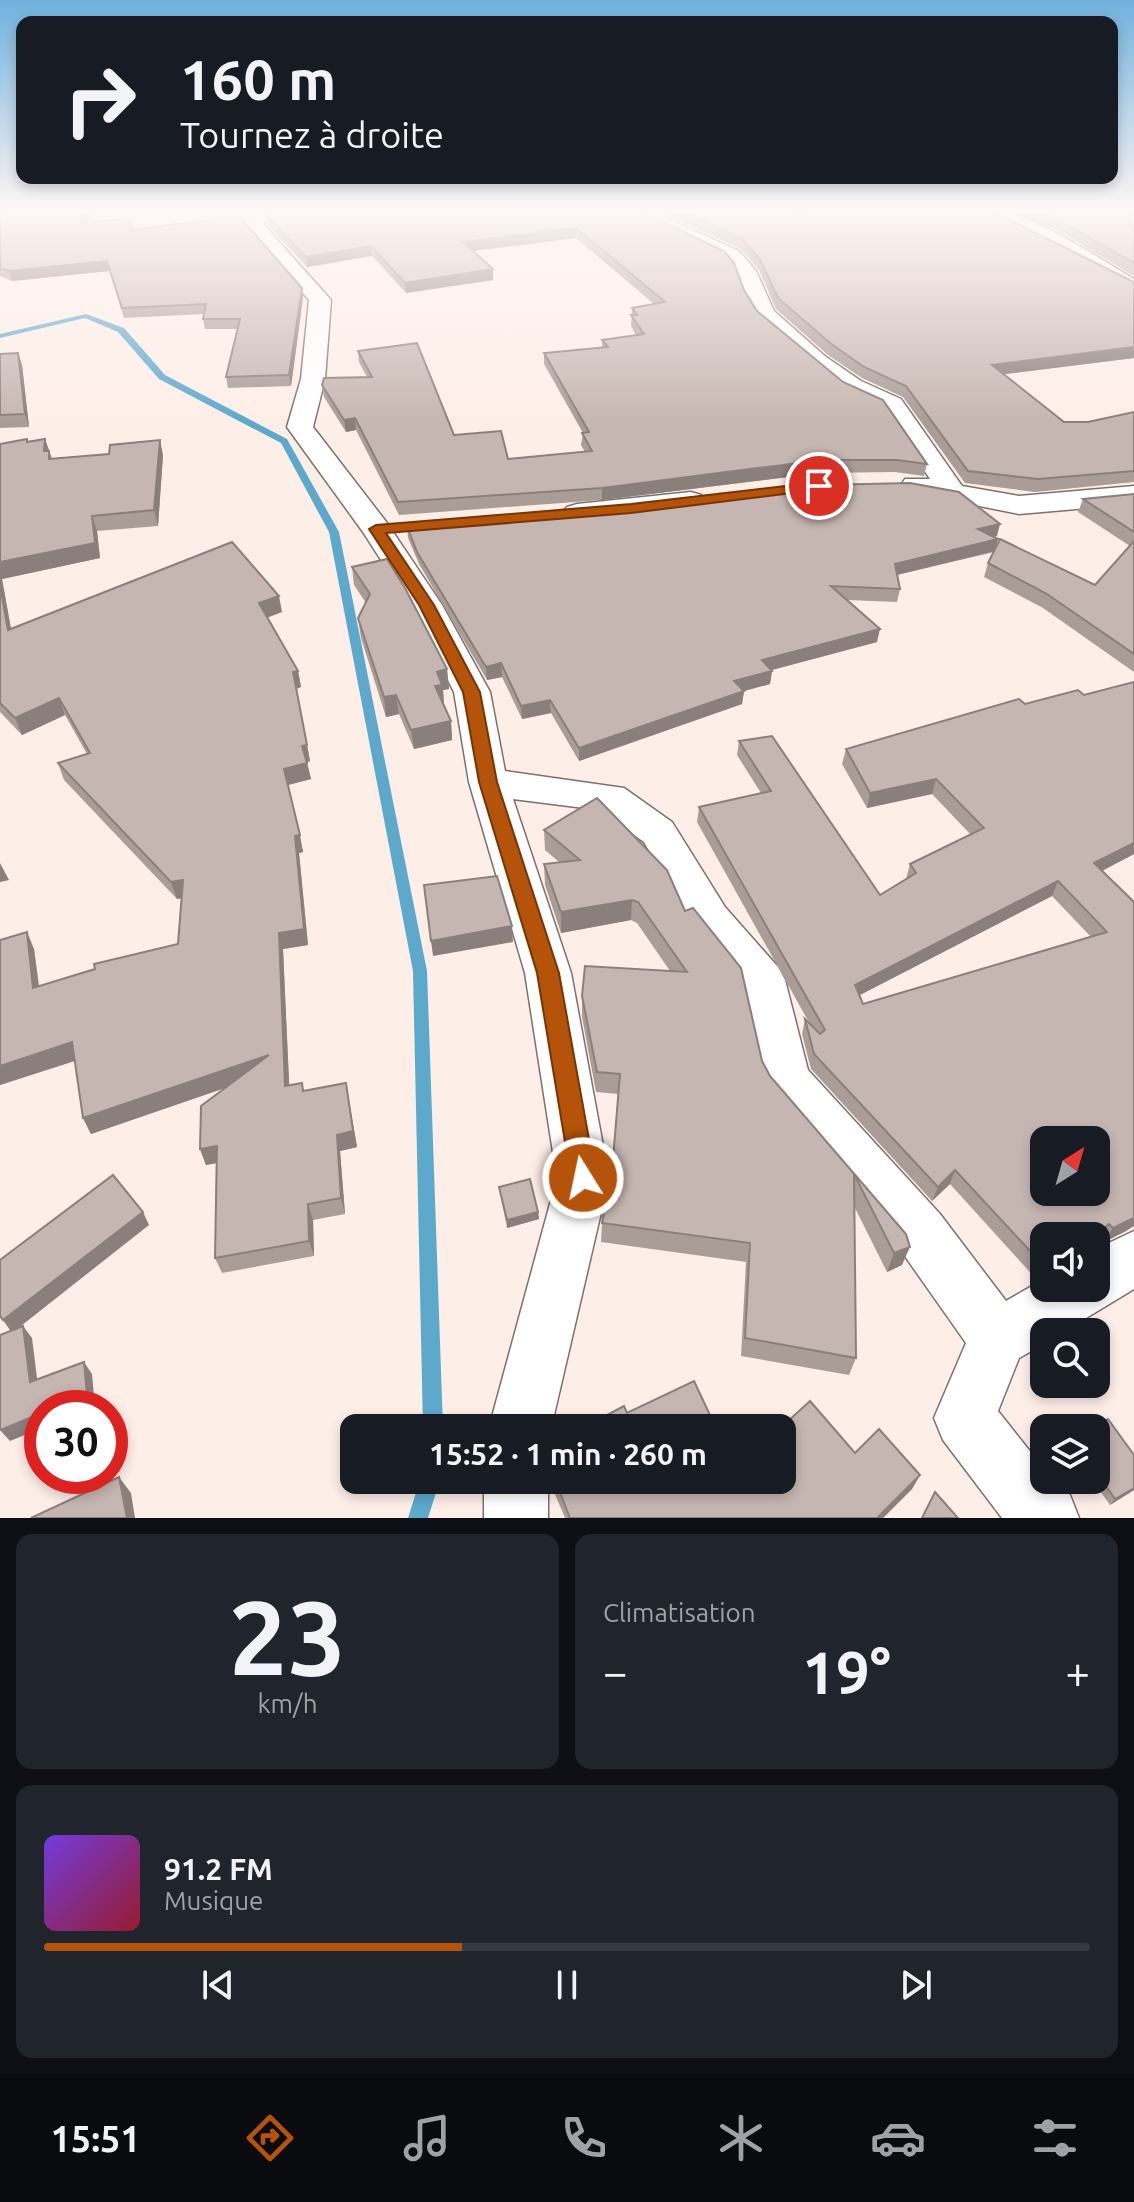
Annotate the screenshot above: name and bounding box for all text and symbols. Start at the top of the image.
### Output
icon: right [48,48,152,152]
text: 160 m [180,48,336,111]
text: Tournez à droite [180,114,444,155]
pin [785,452,853,520]
icon: arrive [797,464,841,508]
north arrow [1030,1126,1110,1206]
map controls [1030,1126,1110,1494]
position arrow [541,1136,625,1220]
button: sound [1030,1222,1110,1302]
button: search [1030,1318,1110,1398]
speed limit sign: 30 [24,1390,128,1494]
button: layers [1030,1414,1110,1494]
text: 15:52 · 1 min · 260 m [429,1437,707,1471]
text: 23 [229,1578,346,1695]
text: Climatisation [603,1598,756,1627]
text: 19° [802,1638,891,1705]
text: − [603,1647,628,1696]
text: + [1065,1647,1090,1696]
text: km/h [257,1689,318,1718]
text: 91.2 FM [164,1852,273,1886]
text: Musique [164,1886,263,1915]
icon: previous [196,1963,240,2007]
icon: pause [545,1963,589,2007]
icon: next [894,1963,938,2007]
icon: directions [242,2110,298,2166]
icon: music [399,2110,455,2166]
icon: phone [556,2110,612,2166]
icon: climate [713,2110,769,2166]
icon: car [870,2110,926,2166]
icon: filters [1027,2110,1083,2166]
text: 15:51 [51,2118,141,2159]

